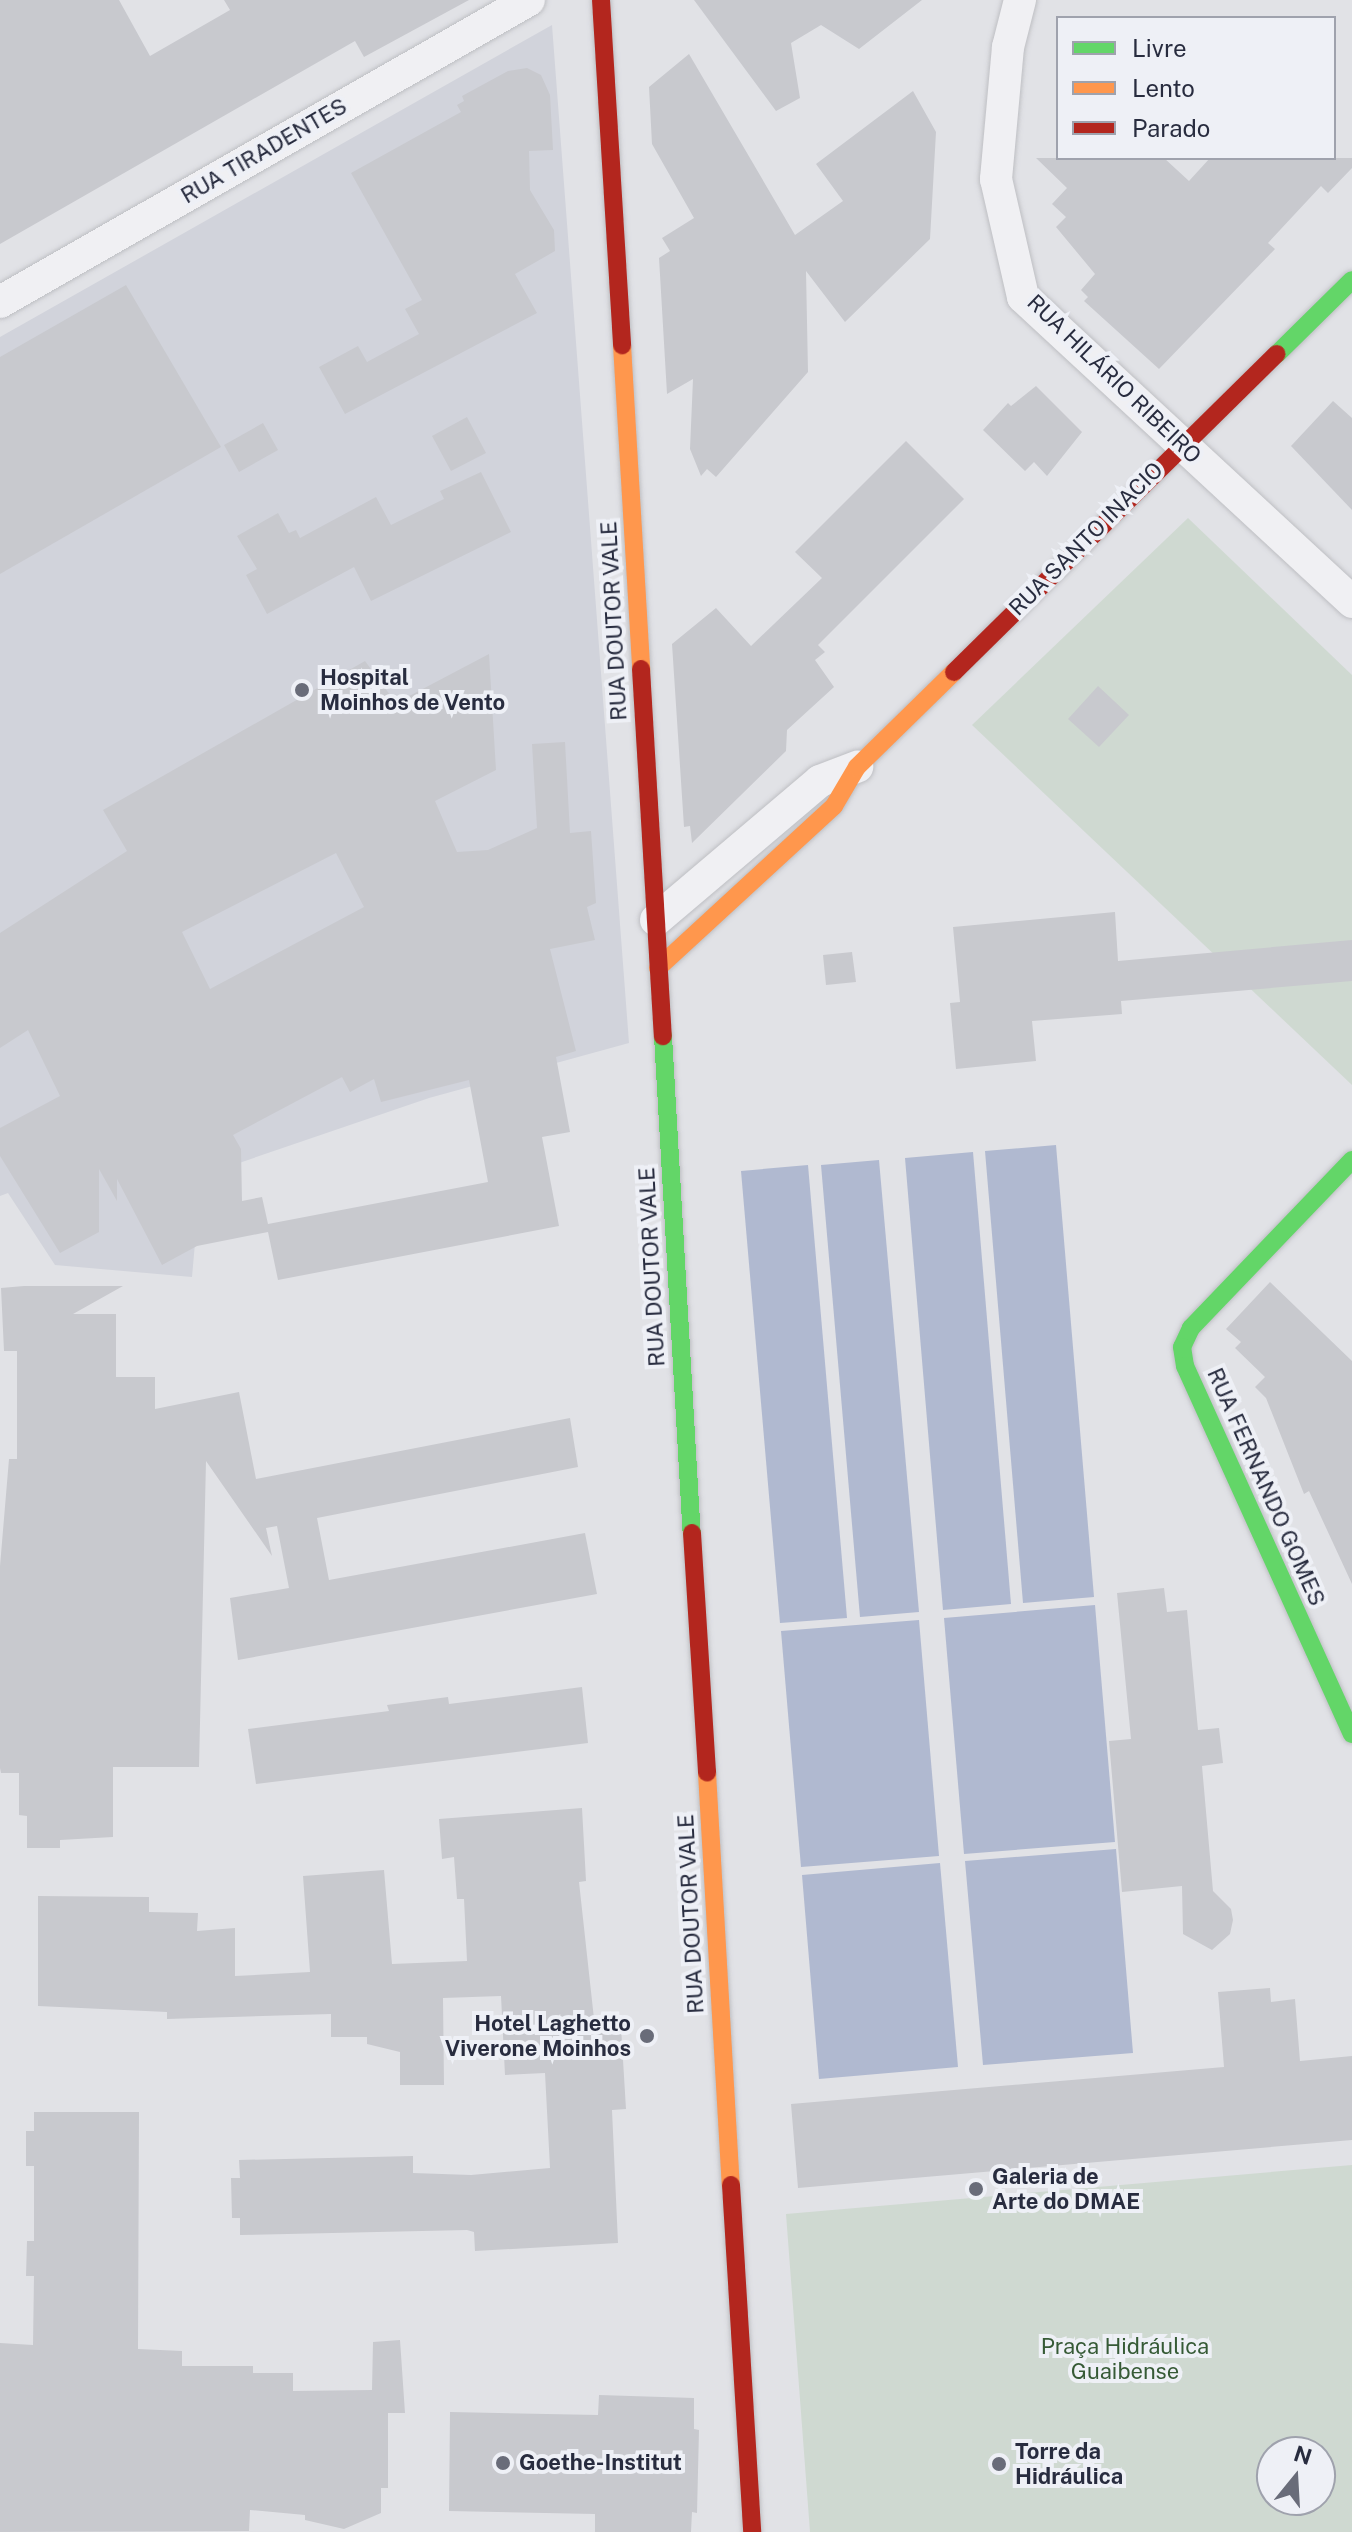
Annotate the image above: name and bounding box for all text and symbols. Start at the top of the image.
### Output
legend [1056,16,1336,160]
text: Livre [1132,34,1187,62]
text: Lento [1132,74,1195,102]
street label: RUA TIRADENTES [176,93,352,209]
text: Parado [1132,114,1210,142]
street label: RUA HILÁRIO RIBEIRO [1022,289,1206,469]
street label: RUA SANTO INACIO [1004,457,1168,621]
street label: RUA DOUTOR VALE [596,520,632,722]
place label: Hospital Moinhos de Vento [320,664,506,716]
marker: Hospital Moinhos de Vento [291,679,313,701]
street label: RUA DOUTOR VALE [634,1166,670,1368]
street label: RUA FERNANDO GOMES [1202,1364,1330,1610]
street label: RUA DOUTOR VALE [673,1813,709,2015]
place label: Hotel Laghetto Viverone Moinhos [445,2010,631,2062]
marker: Hotel Laghetto Viverone Moinhos [638,2027,656,2045]
place label: Galeria de Arte do DMAE [992,2163,1140,2214]
marker: Galeria de Arte do DMAE [967,2180,985,2198]
park label: Praça Hidráulica Guaibense [1041,2333,1209,2384]
north arrow [1256,2436,1336,2516]
place label: Torre da Hidráulica [1015,2438,1123,2490]
text: N [1291,2440,1315,2470]
place label: Goethe-Institut [519,2450,682,2476]
marker: Goethe-Institut [494,2454,512,2472]
marker: Torre da Hidráulica [990,2455,1008,2473]

